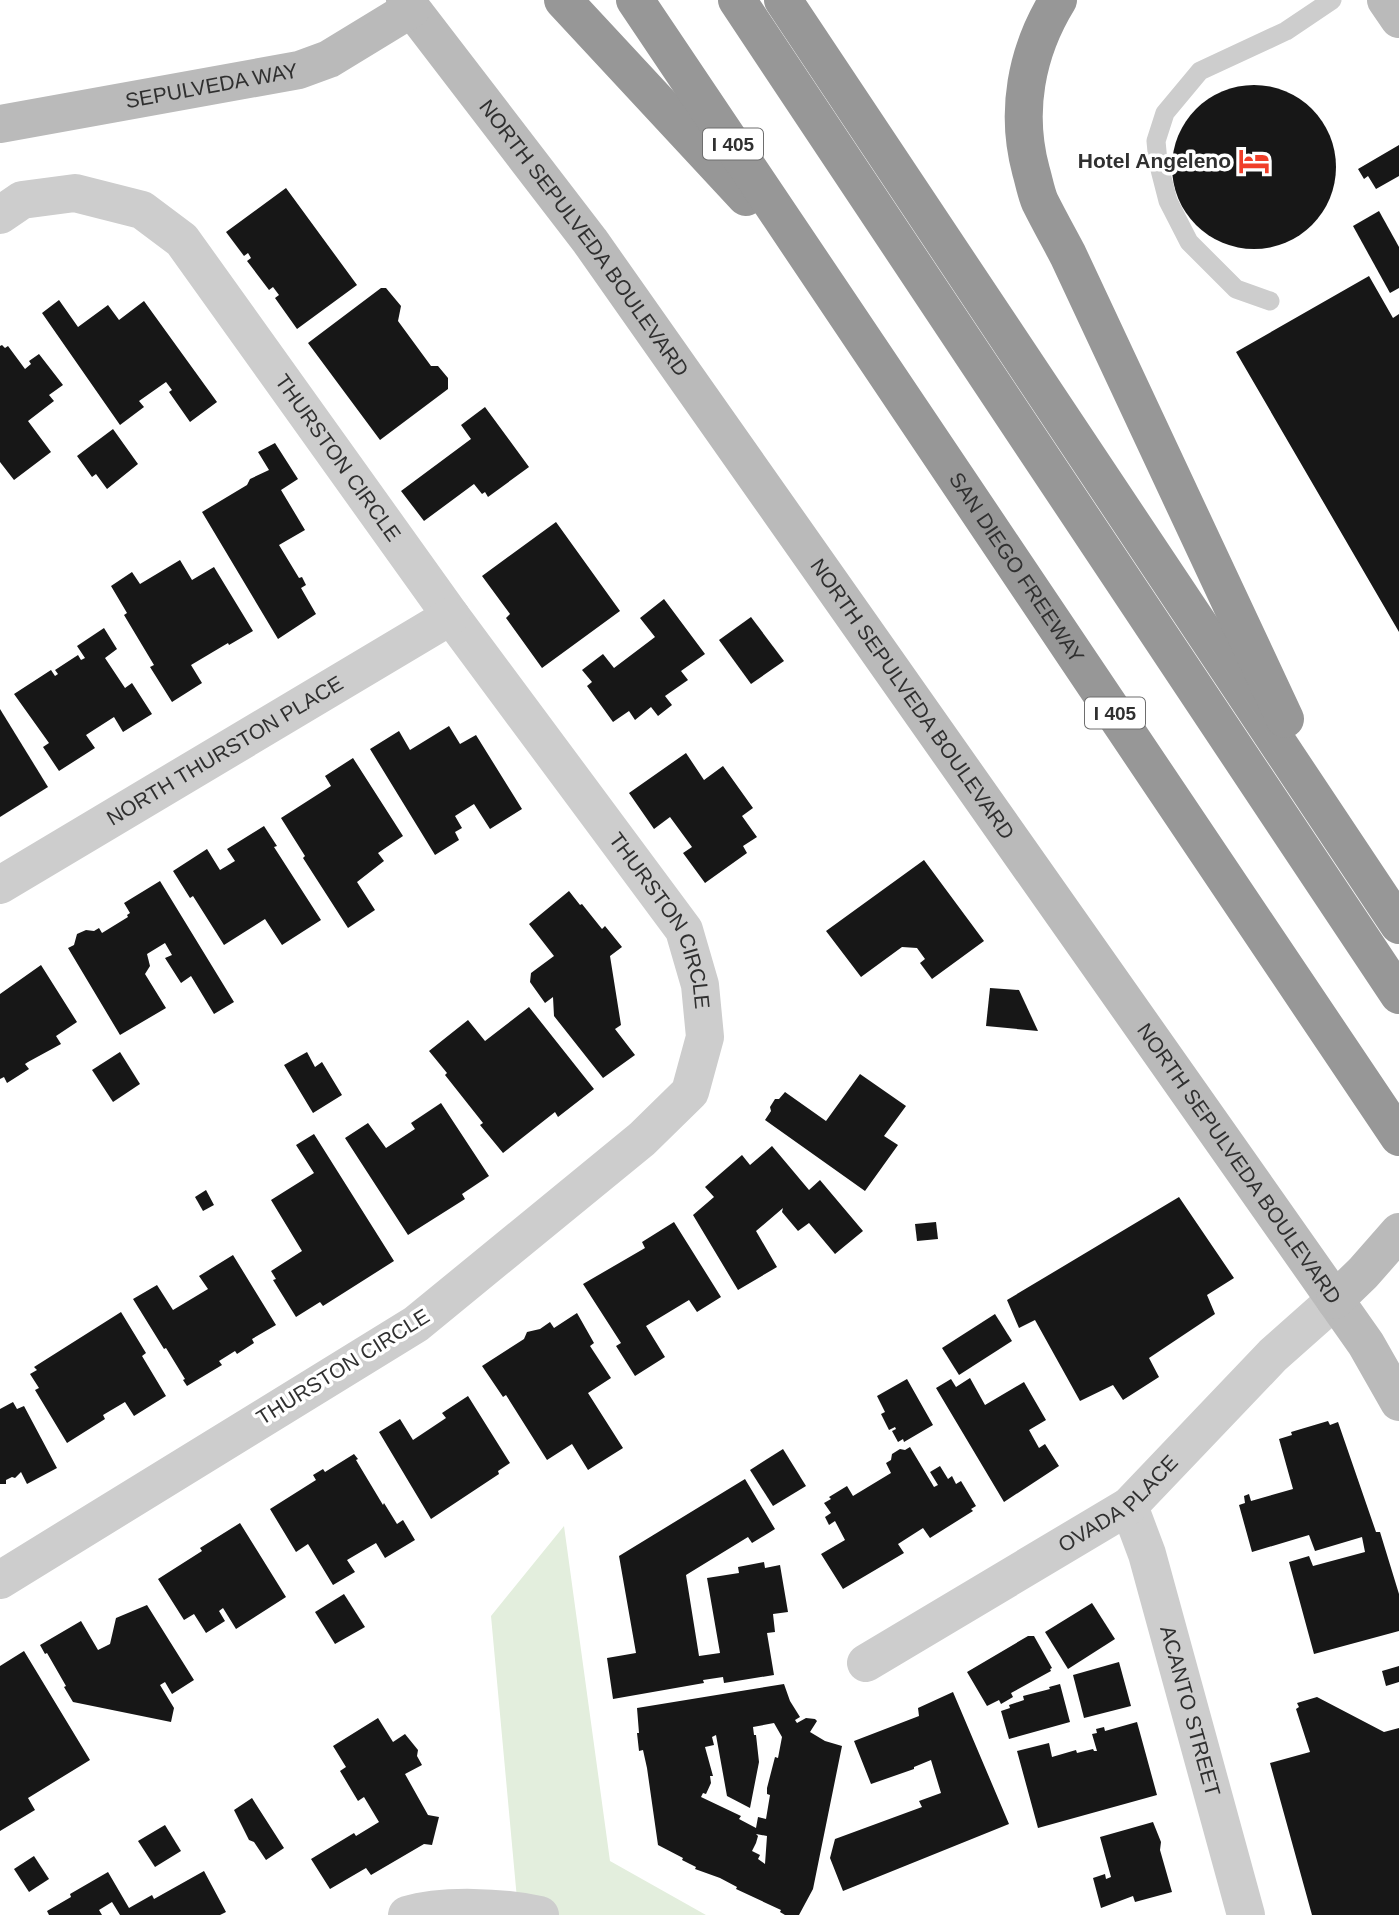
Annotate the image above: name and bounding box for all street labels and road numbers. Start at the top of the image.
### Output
street label: SEPULVEDA WAY [123,58,300,112]
street label: NORTH SEPULVEDA BOULEVARD [475,95,694,381]
road number: I 405 [703,128,763,160]
street label: THURSTON CIRCLE [271,370,406,545]
street label: SAN DIEGO FREEWAY [945,468,1089,667]
street label: NORTH SEPULVEDA BOULEVARD [806,554,1019,843]
street label: NORTH THURSTON PLACE [103,671,347,830]
road number: I 405 [1085,698,1145,728]
street label: THURSTON CIRCLE [605,828,714,1010]
street label: NORTH SEPULVEDA BOULEVARD [1133,1019,1346,1308]
street label: THURSTON CIRCLE [252,1304,433,1429]
street label: OVADA PLACE [1054,1450,1182,1556]
street label: ACANTO STREET [1156,1623,1225,1799]

